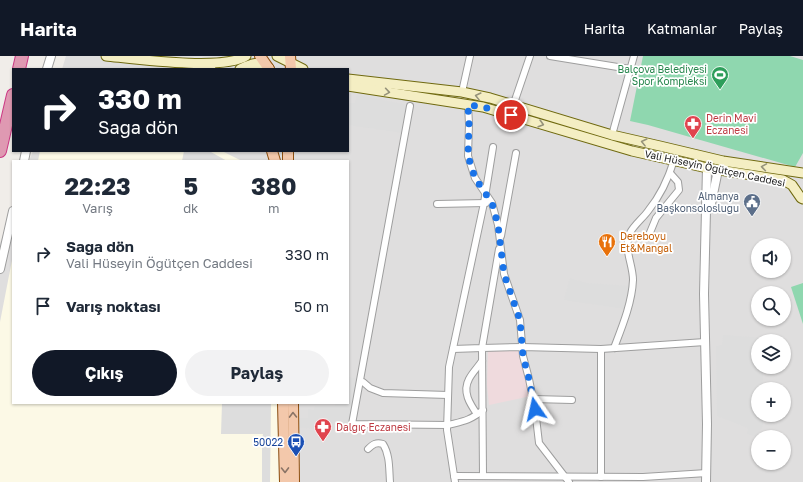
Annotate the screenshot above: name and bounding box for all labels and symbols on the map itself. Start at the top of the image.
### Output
place label: Balçova Belediyesi Spor Kompleksi [617,63,707,87]
sports icon: Balçova Belediyesi Spor Kompleksi [710,65,730,90]
one-way arrow [383,87,390,96]
one-way arrow [475,92,482,100]
pin [494,98,528,132]
place label: Derin Mavi Eczanesi [706,112,756,136]
pharmacy icon: Derin Mavi Eczanesi [683,114,703,139]
one-way arrow [538,119,544,127]
one-way arrow [641,139,647,147]
street label: Vali Hüseyin Öğütçen Caddesi [644,146,787,189]
one-way arrow [761,163,768,172]
place label: Almanya Başkonsolosluğu [657,190,739,214]
public building icon: Almanya Başkonsolosluğu [742,192,762,217]
place label: Dereboyu Et&Mangal [620,230,672,254]
restaurant icon: Dereboyu Et&Mangal [597,232,617,257]
position arrow [514,388,556,430]
one-way arrow [289,412,297,418]
pharmacy icon: Dalgıç Eczanesi [313,417,333,442]
place label: Dalgıç Eczanesi [336,421,411,433]
bus stop icon: 50022 [286,432,306,457]
place label: 50022 [253,436,283,448]
one-way arrow [280,467,289,473]

